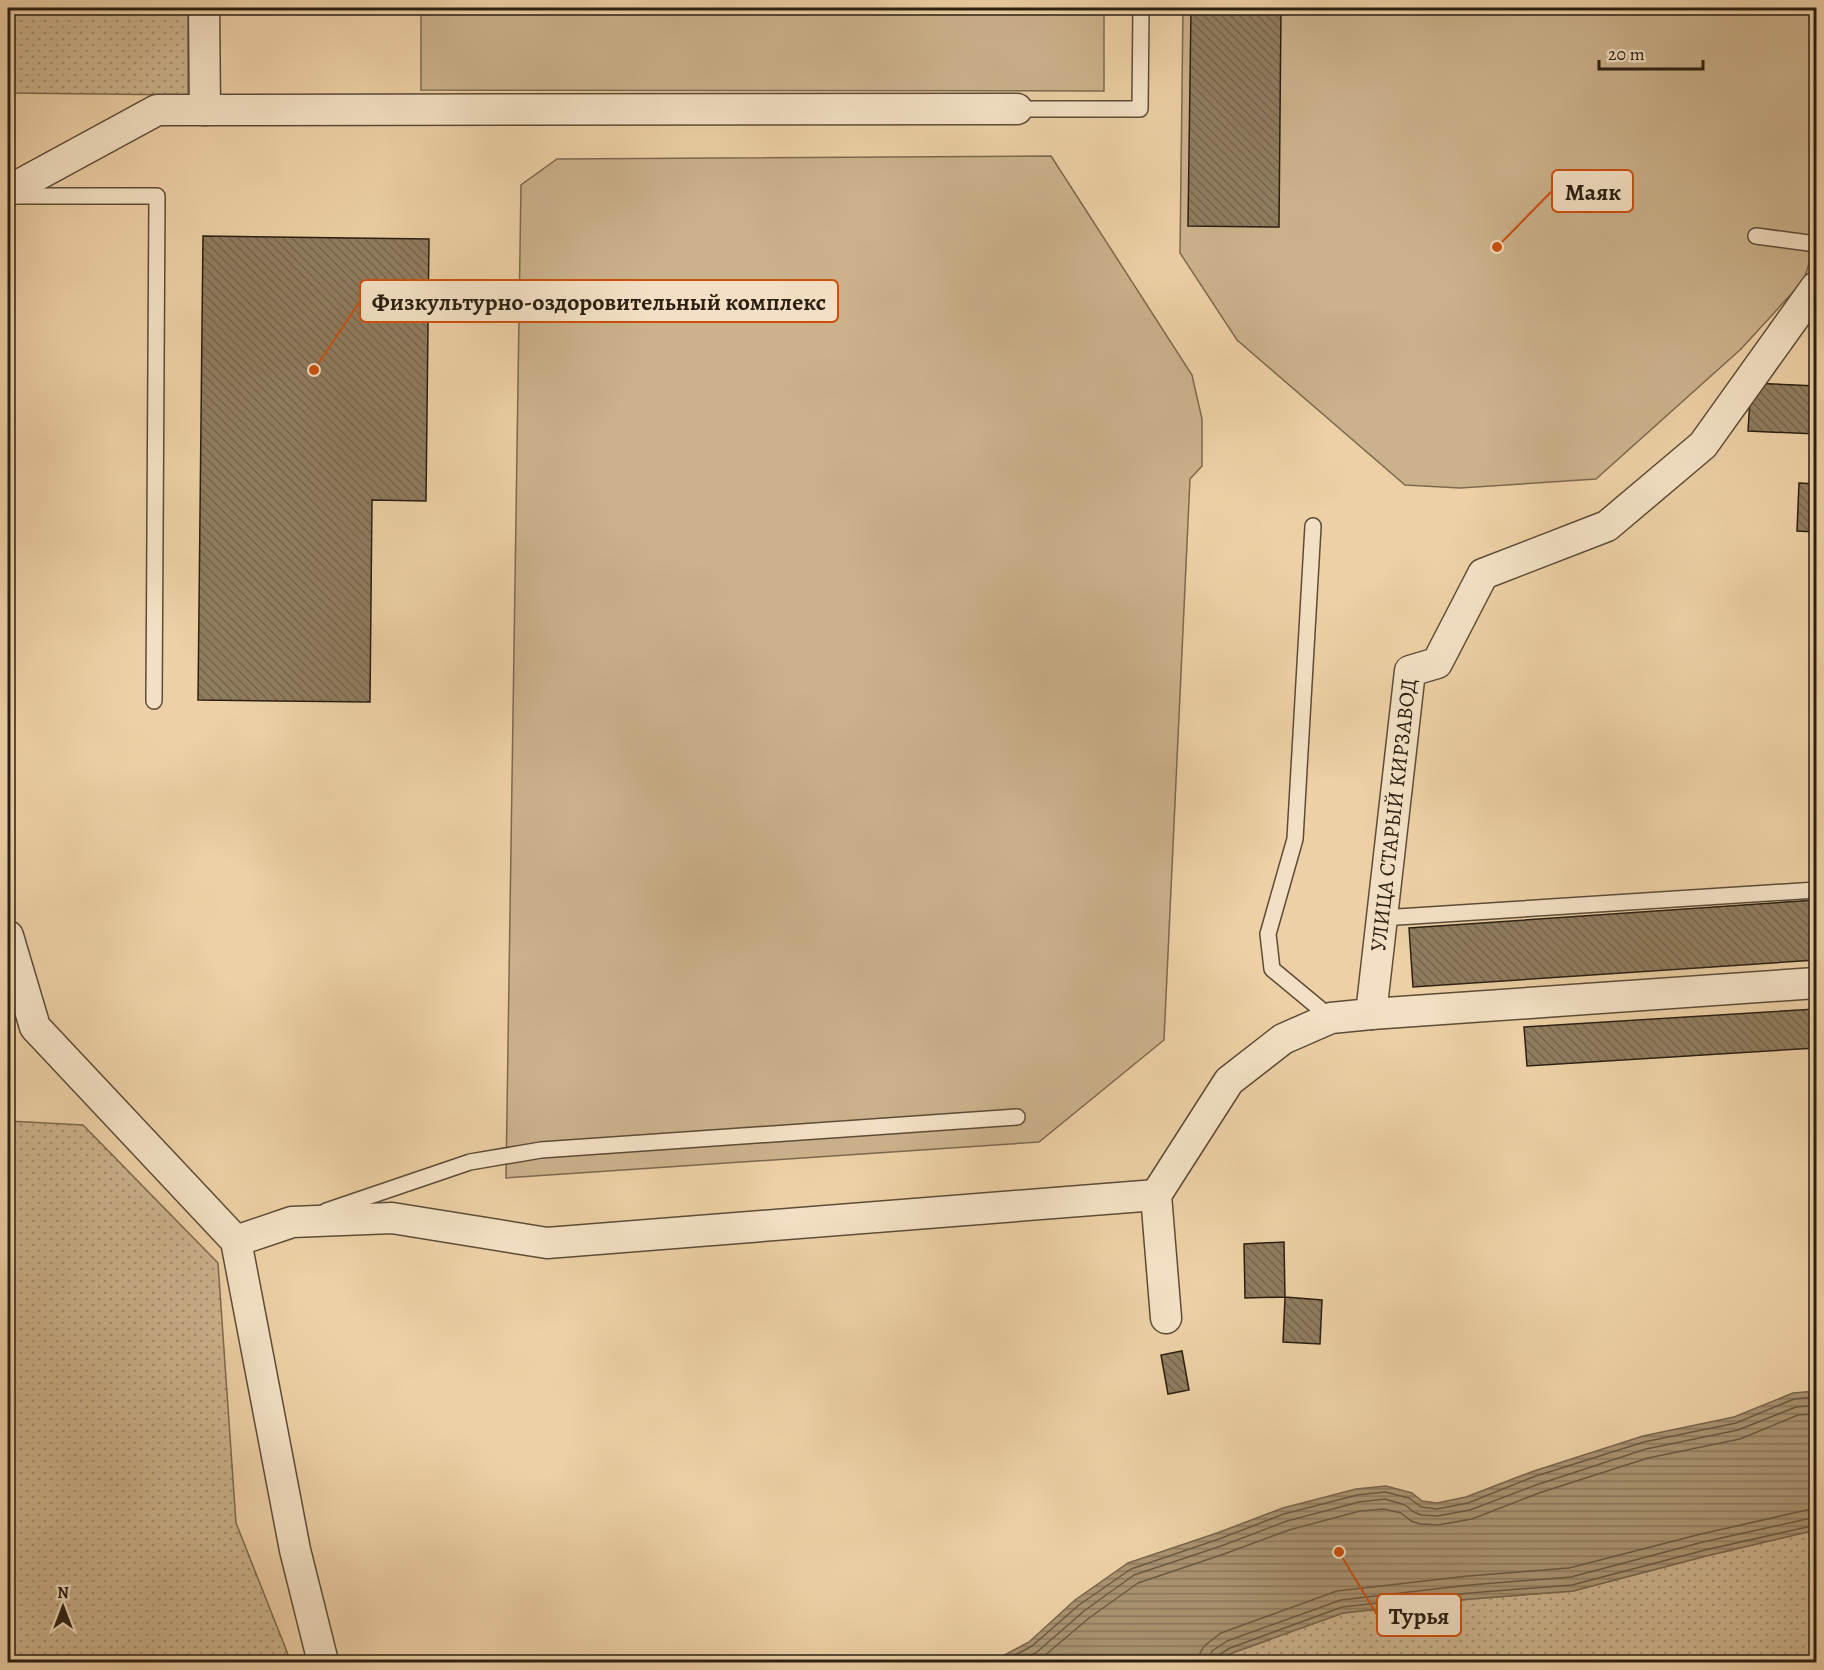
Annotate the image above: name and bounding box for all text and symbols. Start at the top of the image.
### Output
scale bar [1599,33,1702,71]
text: 20 m [1608,42,1645,66]
callout: Маяк [1552,170,1633,212]
text: Маяк [1565,176,1621,208]
callout: Физкультурно-оздоровительный комплекс [360,280,838,322]
text: Физкультурно-оздоровительный комплекс [372,286,826,318]
street label: УЛИЦА СТАРЫЙ КИРЗАВОД [1363,677,1424,953]
north arrow [33,1577,93,1637]
text: N [57,1582,69,1604]
callout: Турья [1377,1594,1461,1636]
text: Турья [1389,1600,1449,1632]

